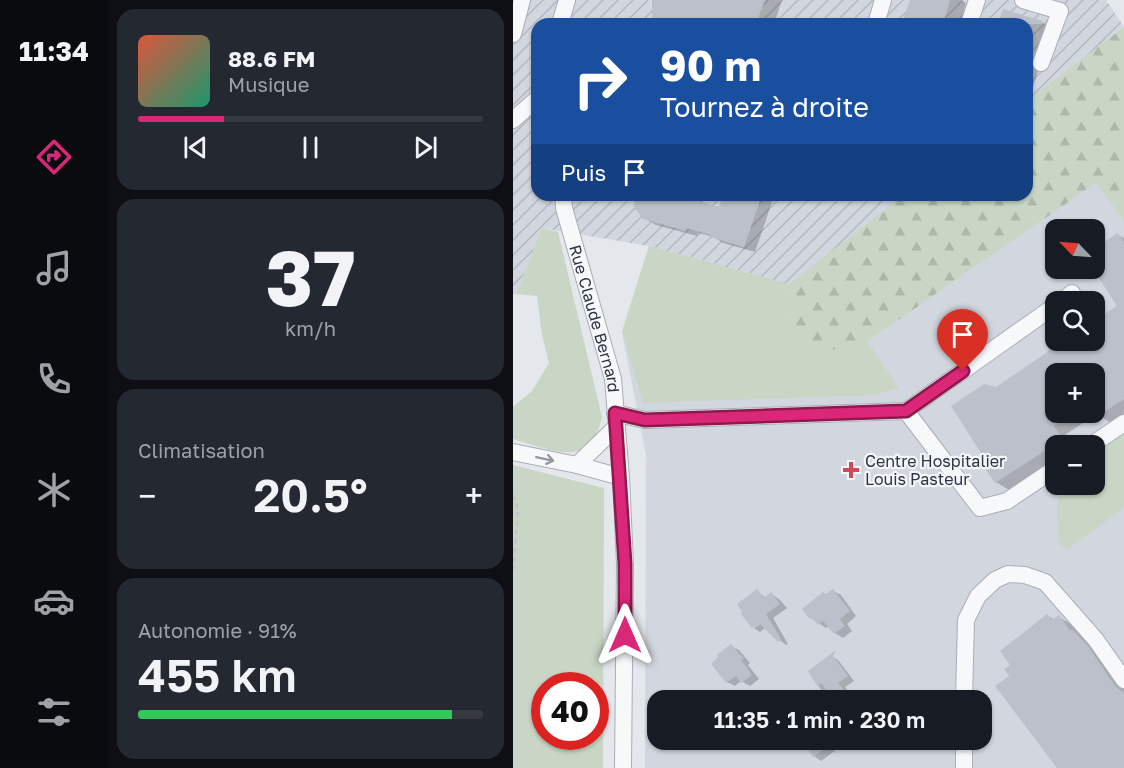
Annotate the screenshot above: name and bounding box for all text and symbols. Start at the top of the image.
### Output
text: 11:34 [19,35,89,67]
text: 90 m [660,40,761,90]
icon: right [561,42,639,120]
text: 88.6 FM [228,45,315,72]
text: Musique [228,72,309,96]
text: Tournez à droite [660,91,869,123]
icon: previous [179,131,212,164]
icon: pause [294,131,327,164]
icon: next [409,131,442,164]
icon: directions [33,136,75,178]
icon: arrive [618,156,651,189]
text: Puis [561,159,606,186]
north arrow [1045,219,1105,279]
map controls [1045,219,1105,495]
text: 37 [265,230,356,323]
street label: Rue Claude Bernard [565,242,624,393]
icon: music [33,247,75,289]
button: search [1045,291,1105,351]
pin [937,309,988,371]
text: km/h [285,316,336,340]
icon: arrive [946,318,979,351]
icon: phone [33,358,75,400]
button: + [1045,363,1105,423]
button: − [1045,435,1105,495]
text: Climatisation [138,438,265,462]
place label: Centre Hospitalier Louis Pasteur [865,451,1005,489]
one-way arrow [535,453,554,465]
marker: Centre Hospitalier Louis Pasteur [842,461,860,479]
text: 20.5° [253,468,368,522]
icon: climate [33,469,75,511]
text: − [138,476,156,515]
text: + [465,476,483,515]
icon: car [33,580,75,622]
position arrow [593,603,657,667]
text: Autonomie · 91% [138,618,297,642]
text: 455 km [138,648,297,702]
speed limit sign: 40 [531,672,609,750]
icon: filters [33,691,75,733]
text: 11:35 · 1 min · 230 m [714,706,925,733]

